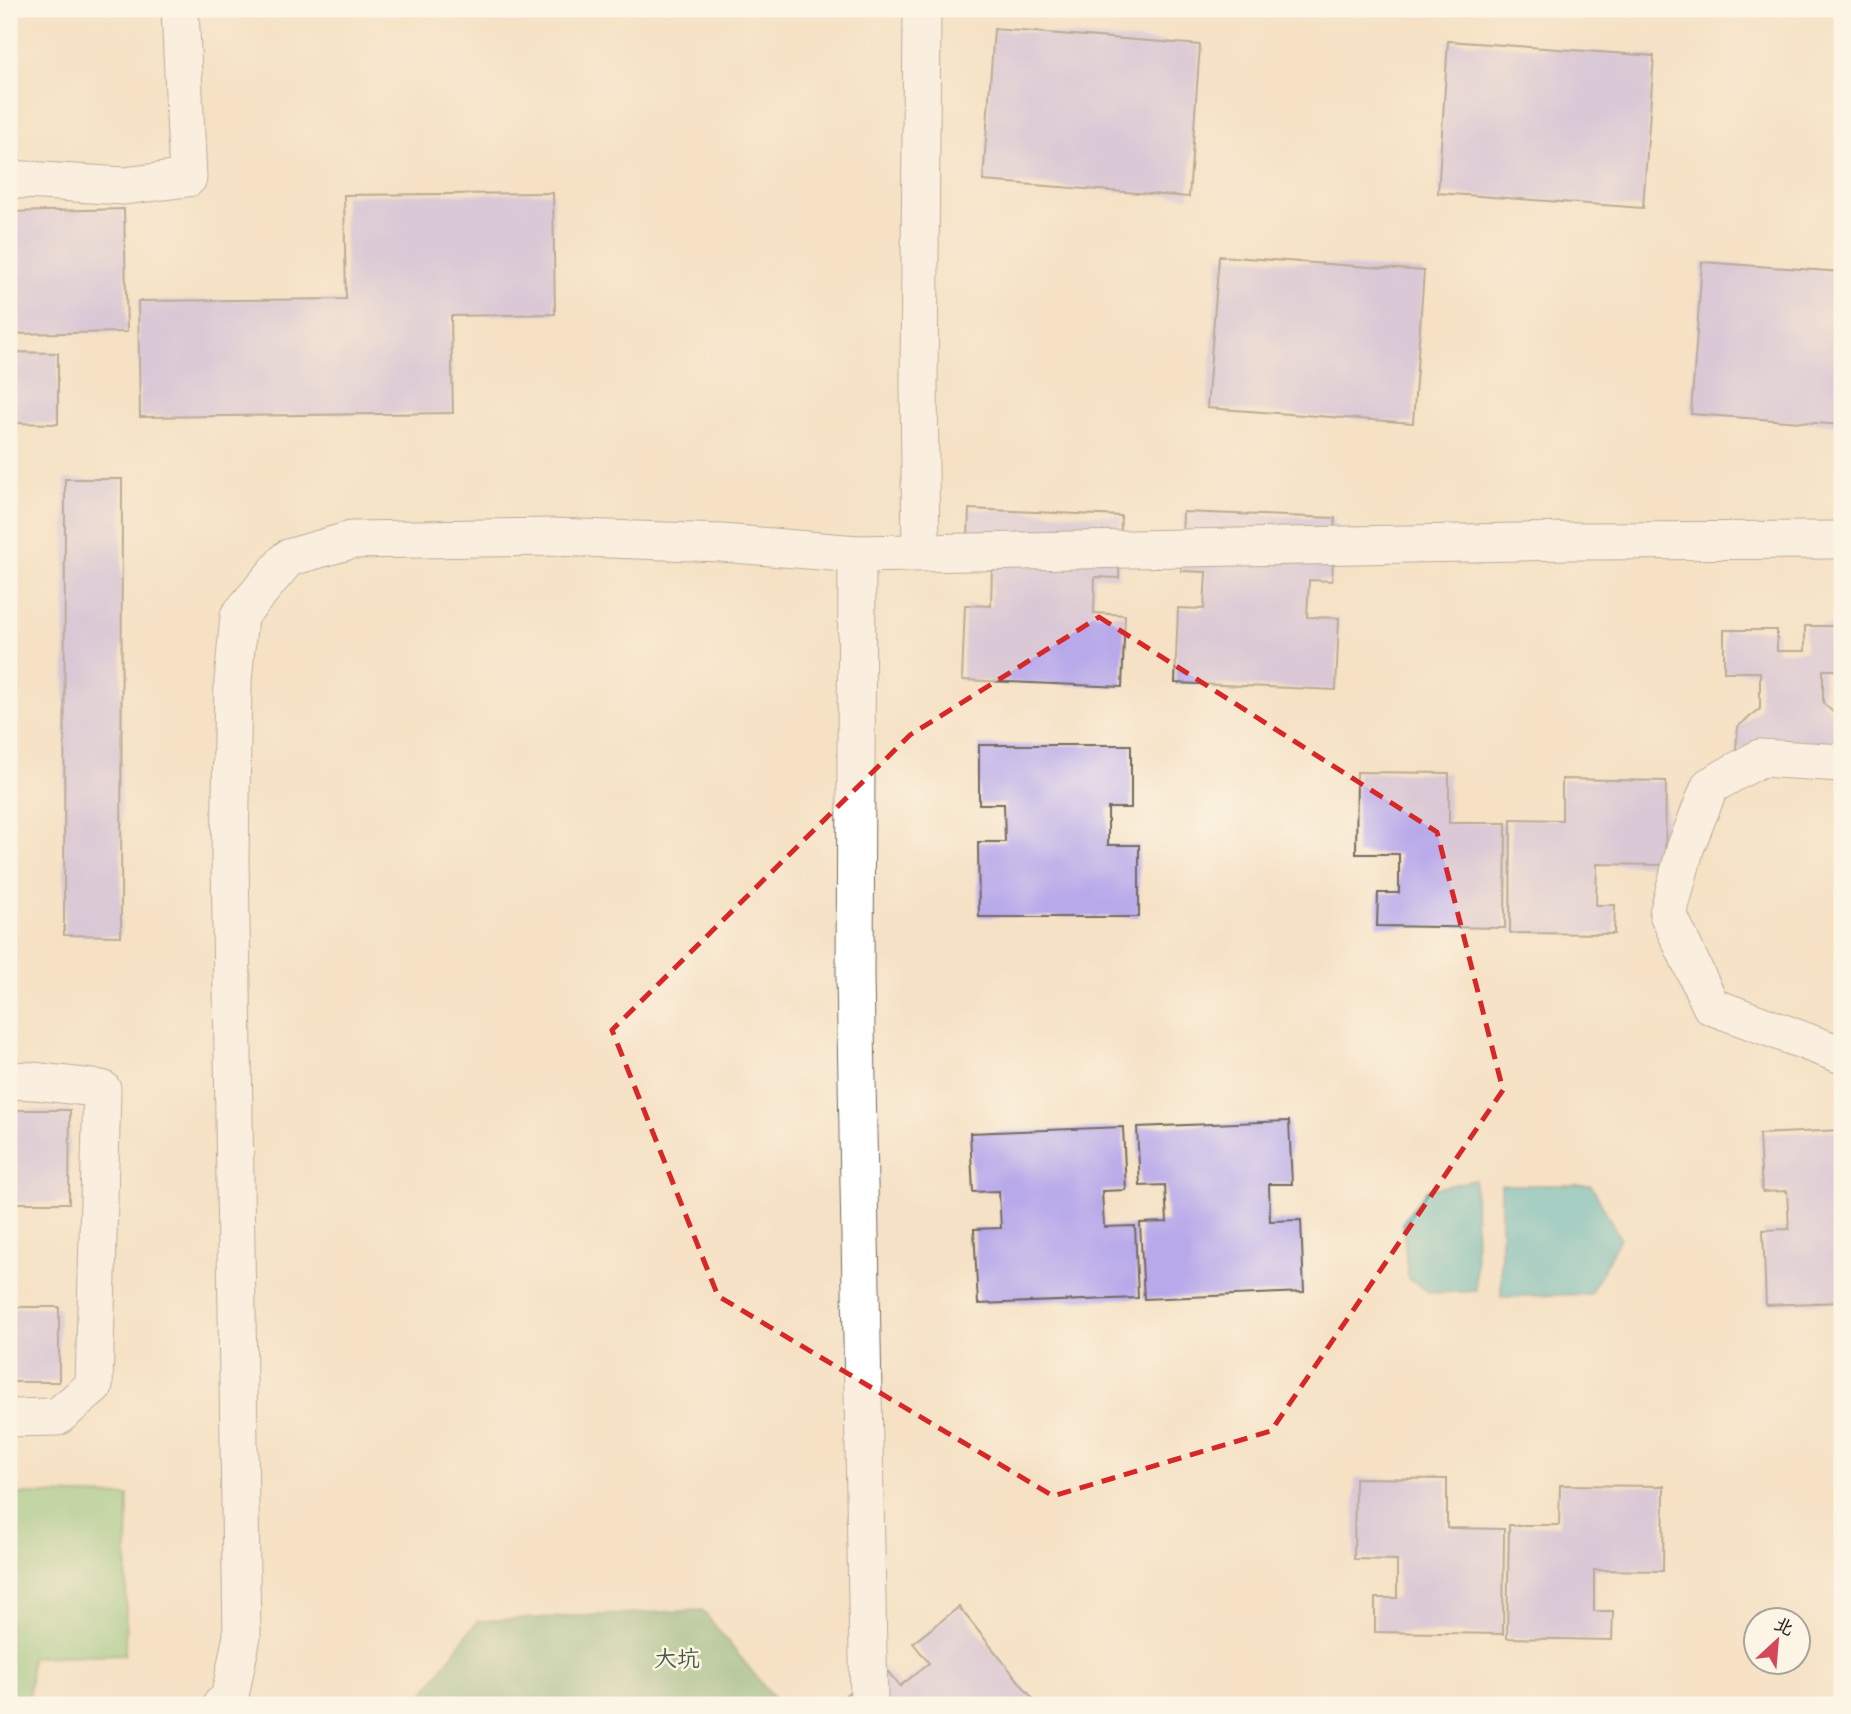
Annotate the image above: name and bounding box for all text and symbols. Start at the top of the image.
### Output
north arrow [1742,1606,1812,1676]
text: 北 [1770,1613,1797,1642]
park label: 大坑 [654,1645,700,1673]

